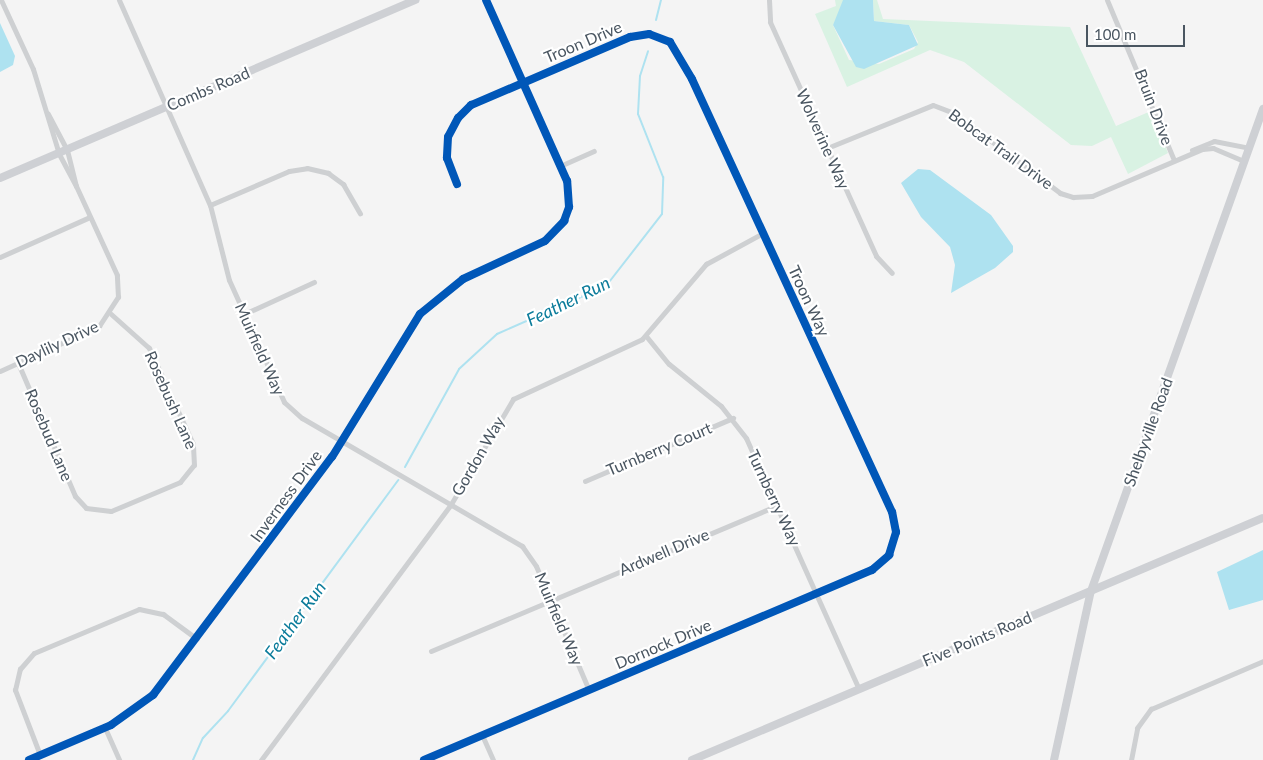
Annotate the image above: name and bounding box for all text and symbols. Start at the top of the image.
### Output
scale bar [1088,15,1187,47]
street label: Troon Drive [541,17,625,67]
text: 100 m [1094,25,1136,43]
street label: Combs Road [164,63,252,115]
street label: Bruin Drive [1131,66,1177,148]
street label: Wolverine Way [792,86,854,192]
street label: Bobcat Trail Drive [945,105,1057,193]
street label: Troon Way [784,262,834,340]
water label: Feather Run [523,271,613,331]
street label: Muirfield Way [231,300,289,398]
street label: Daylily Drive [12,316,102,372]
street label: Rosebush Lane [141,348,201,452]
street label: Shelbyville Road [1119,375,1177,489]
street label: Rosebud Lane [21,386,77,484]
street label: Gordon Way [447,413,509,499]
street label: Turnberry Court [603,418,715,480]
street label: Inverness Drive [246,446,326,546]
street label: Turnberry Way [743,447,805,549]
street label: Ardwell Drive [616,524,712,580]
street label: Muirfield Way [531,569,587,669]
water label: Feather Run [260,577,330,663]
street label: Five Points Road [920,607,1034,671]
street label: Dornock Drive [612,615,714,673]

